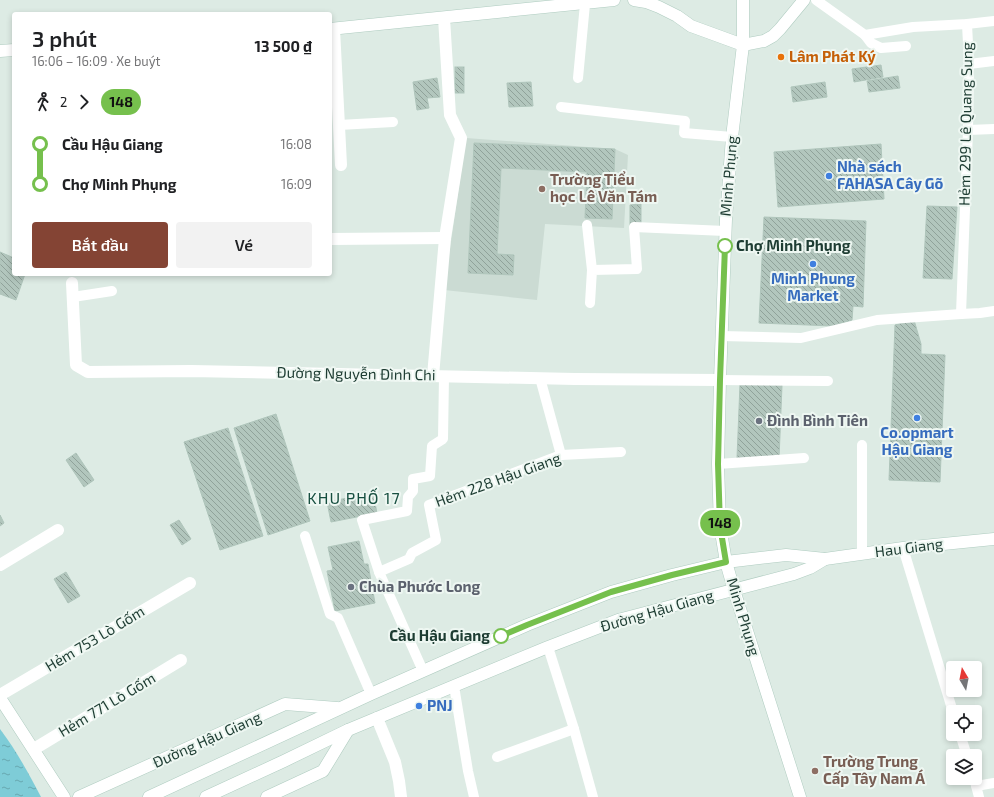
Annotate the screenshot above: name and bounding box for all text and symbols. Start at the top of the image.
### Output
text: 3 phút [32,25,97,51]
text: 13 500 ₫ [254,37,312,55]
street label: Hẻm 299 Lê Quang Sung [955,41,976,206]
place label: Lâm Phát Ký [789,47,876,66]
marker: Lâm Phát Ký [776,52,786,62]
text: 16:06 – 16:09 · Xe buýt [32,53,161,69]
icon: walk [32,91,54,113]
icon: forward [73,91,95,113]
text: 148 [109,93,133,110]
text: 2 [60,94,67,110]
street label: Minh Phụng [716,134,741,217]
text: Cầu Hậu Giang [62,135,163,153]
text: 16:08 [281,136,312,152]
place label: Nhà sách FAHASA Cây Gõ [837,157,944,193]
place label: Trường Tiểu học Lê Văn Tám [550,170,657,205]
marker: Nhà sách FAHASA Cây Gõ [824,171,834,181]
text: Chợ Minh Phụng [62,175,176,193]
text: 16:09 [281,176,312,192]
marker: Trường Tiểu học Lê Văn Tám [537,184,547,194]
button: Bắt đầu [32,222,168,268]
button: Vé [176,222,312,268]
place label: Chợ Minh Phụng [736,236,851,254]
marker: Chợ Minh Phụng [717,238,733,254]
marker: Minh Phung Market [808,259,818,269]
place label: Minh Phung Market [771,269,855,304]
street label: Đường Nguyễn Đình Chi [276,363,436,383]
place label: Đình Bình Tiên [767,411,868,429]
marker: Co.opmart Hậu Giang [912,413,922,423]
marker: Đình Bình Tiên [754,416,764,426]
place label: Co.opmart Hậu Giang [880,423,954,458]
street label: Hẻm 228 Hậu Giang [432,448,564,510]
district label: KHU PHỐ 17 [307,487,401,507]
line badge: 148 [697,510,743,536]
text: 148 [708,514,732,531]
street label: Hau Giang [874,534,945,560]
street label: Minh Phụng [724,575,765,659]
place label: Chùa Phước Long [359,577,481,595]
marker: Chùa Phước Long [346,582,356,592]
street label: Đường Hậu Giang [598,585,716,635]
street label: Hẻm 753 Lò Gốm [42,601,147,675]
place label: Cầu Hậu Giang [389,626,490,644]
marker: Cầu Hậu Giang [493,628,509,644]
north arrow [946,661,982,697]
map controls [946,661,982,785]
street label: Hẻm 771 Lò Gốm [55,668,158,740]
place label: PNJ [427,696,453,714]
marker: PNJ [414,701,424,711]
button: locate [946,705,982,741]
street label: Đường Hậu Giang [150,707,264,771]
button: layers [946,749,982,785]
place label: Trường Trung Cấp Tây Nam Á [823,752,925,788]
marker: Trường Trung Cấp Tây Nam Á [810,766,820,776]

